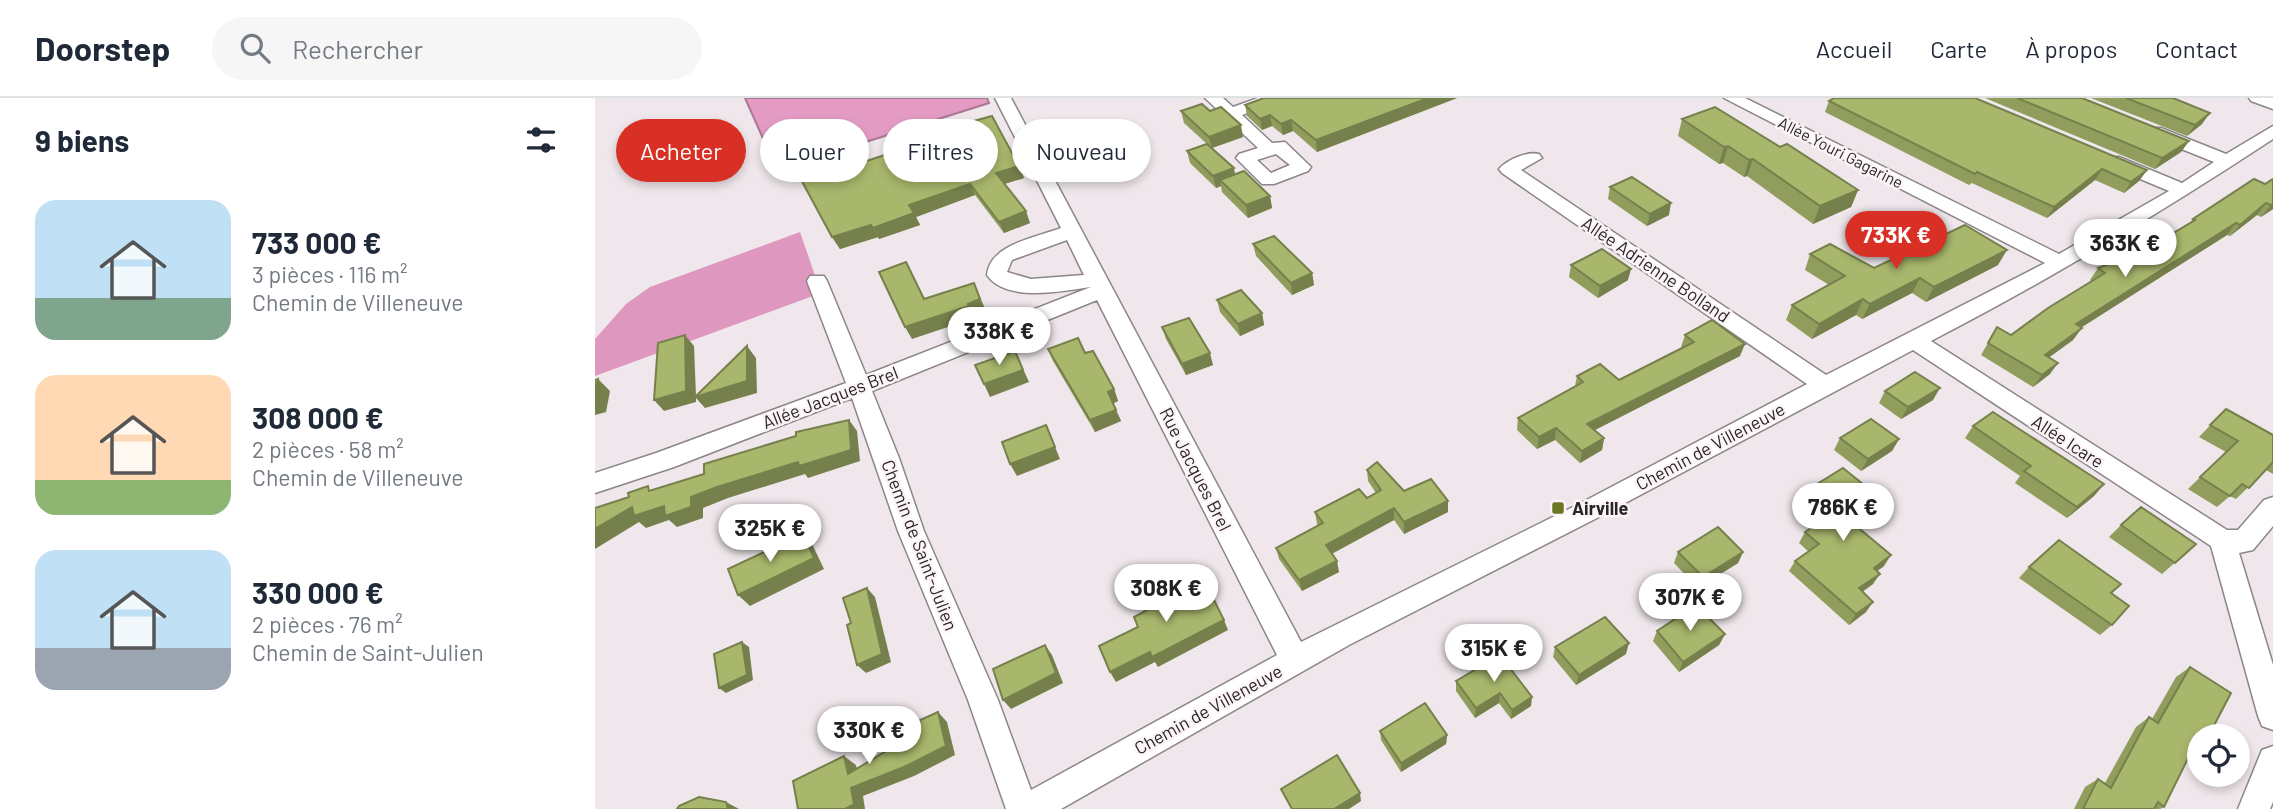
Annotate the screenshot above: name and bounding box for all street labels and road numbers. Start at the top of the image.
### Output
street label: Allée Youri Gagarine [1775,112,1907,192]
street label: Allée Adrienne Bolland [1578,211,1734,327]
street label: Allée Jacques Brel [759,361,901,433]
street label: Chemin de Villeneuve [1632,397,1788,495]
street label: Rue Jacques Brel [1155,404,1237,534]
street label: Allée Icare [2028,410,2108,472]
street label: Chemin de Saint-Julien [877,456,963,634]
street label: Chemin de Villeneuve [1130,659,1286,759]

